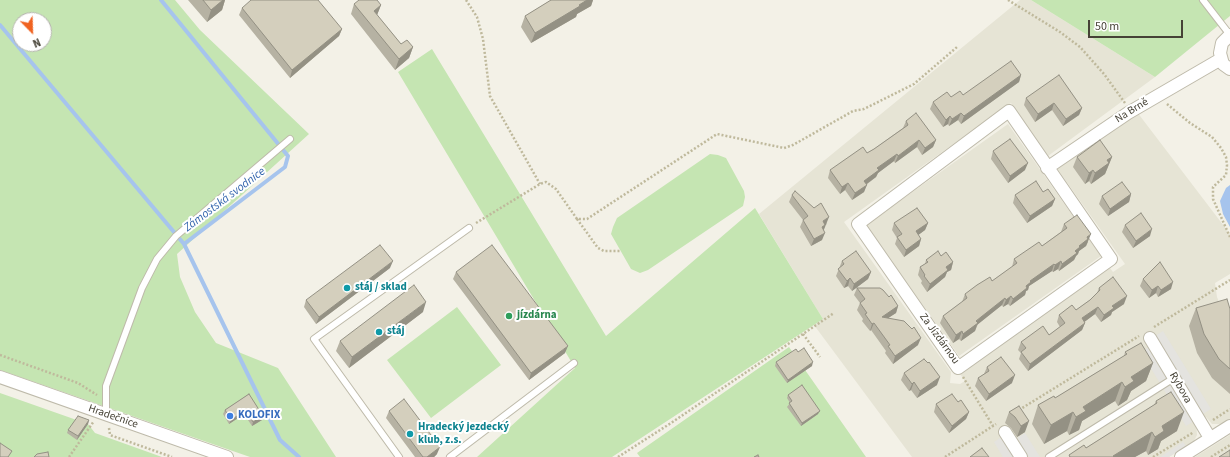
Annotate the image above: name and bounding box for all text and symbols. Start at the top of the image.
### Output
north arrow [12,12,52,52]
scale bar [1090,12,1185,38]
text: 50 m [1095,18,1119,35]
text: N [30,34,43,51]
street label: Na Brně [1113,96,1151,126]
water label: Zámostská svodnice [181,165,269,235]
place label: stáj / sklad [355,281,407,295]
marker: stáj / sklad [342,283,352,293]
place label: jízdárna [517,309,557,323]
marker: jízdárna [504,311,514,321]
street label: Za Jízdárnou [916,311,962,367]
place label: stáj [387,325,404,339]
marker: stáj [374,327,384,337]
street label: Rybova [1166,370,1194,406]
street label: Hradečnice [86,402,140,432]
place label: KOLOFIX [238,409,280,423]
marker: KOLOFIX [225,411,235,421]
place label: Hradecký jezdecký klub, z.s. [418,421,509,447]
marker: Hradecký jezdecký klub, z.s. [405,429,415,439]

